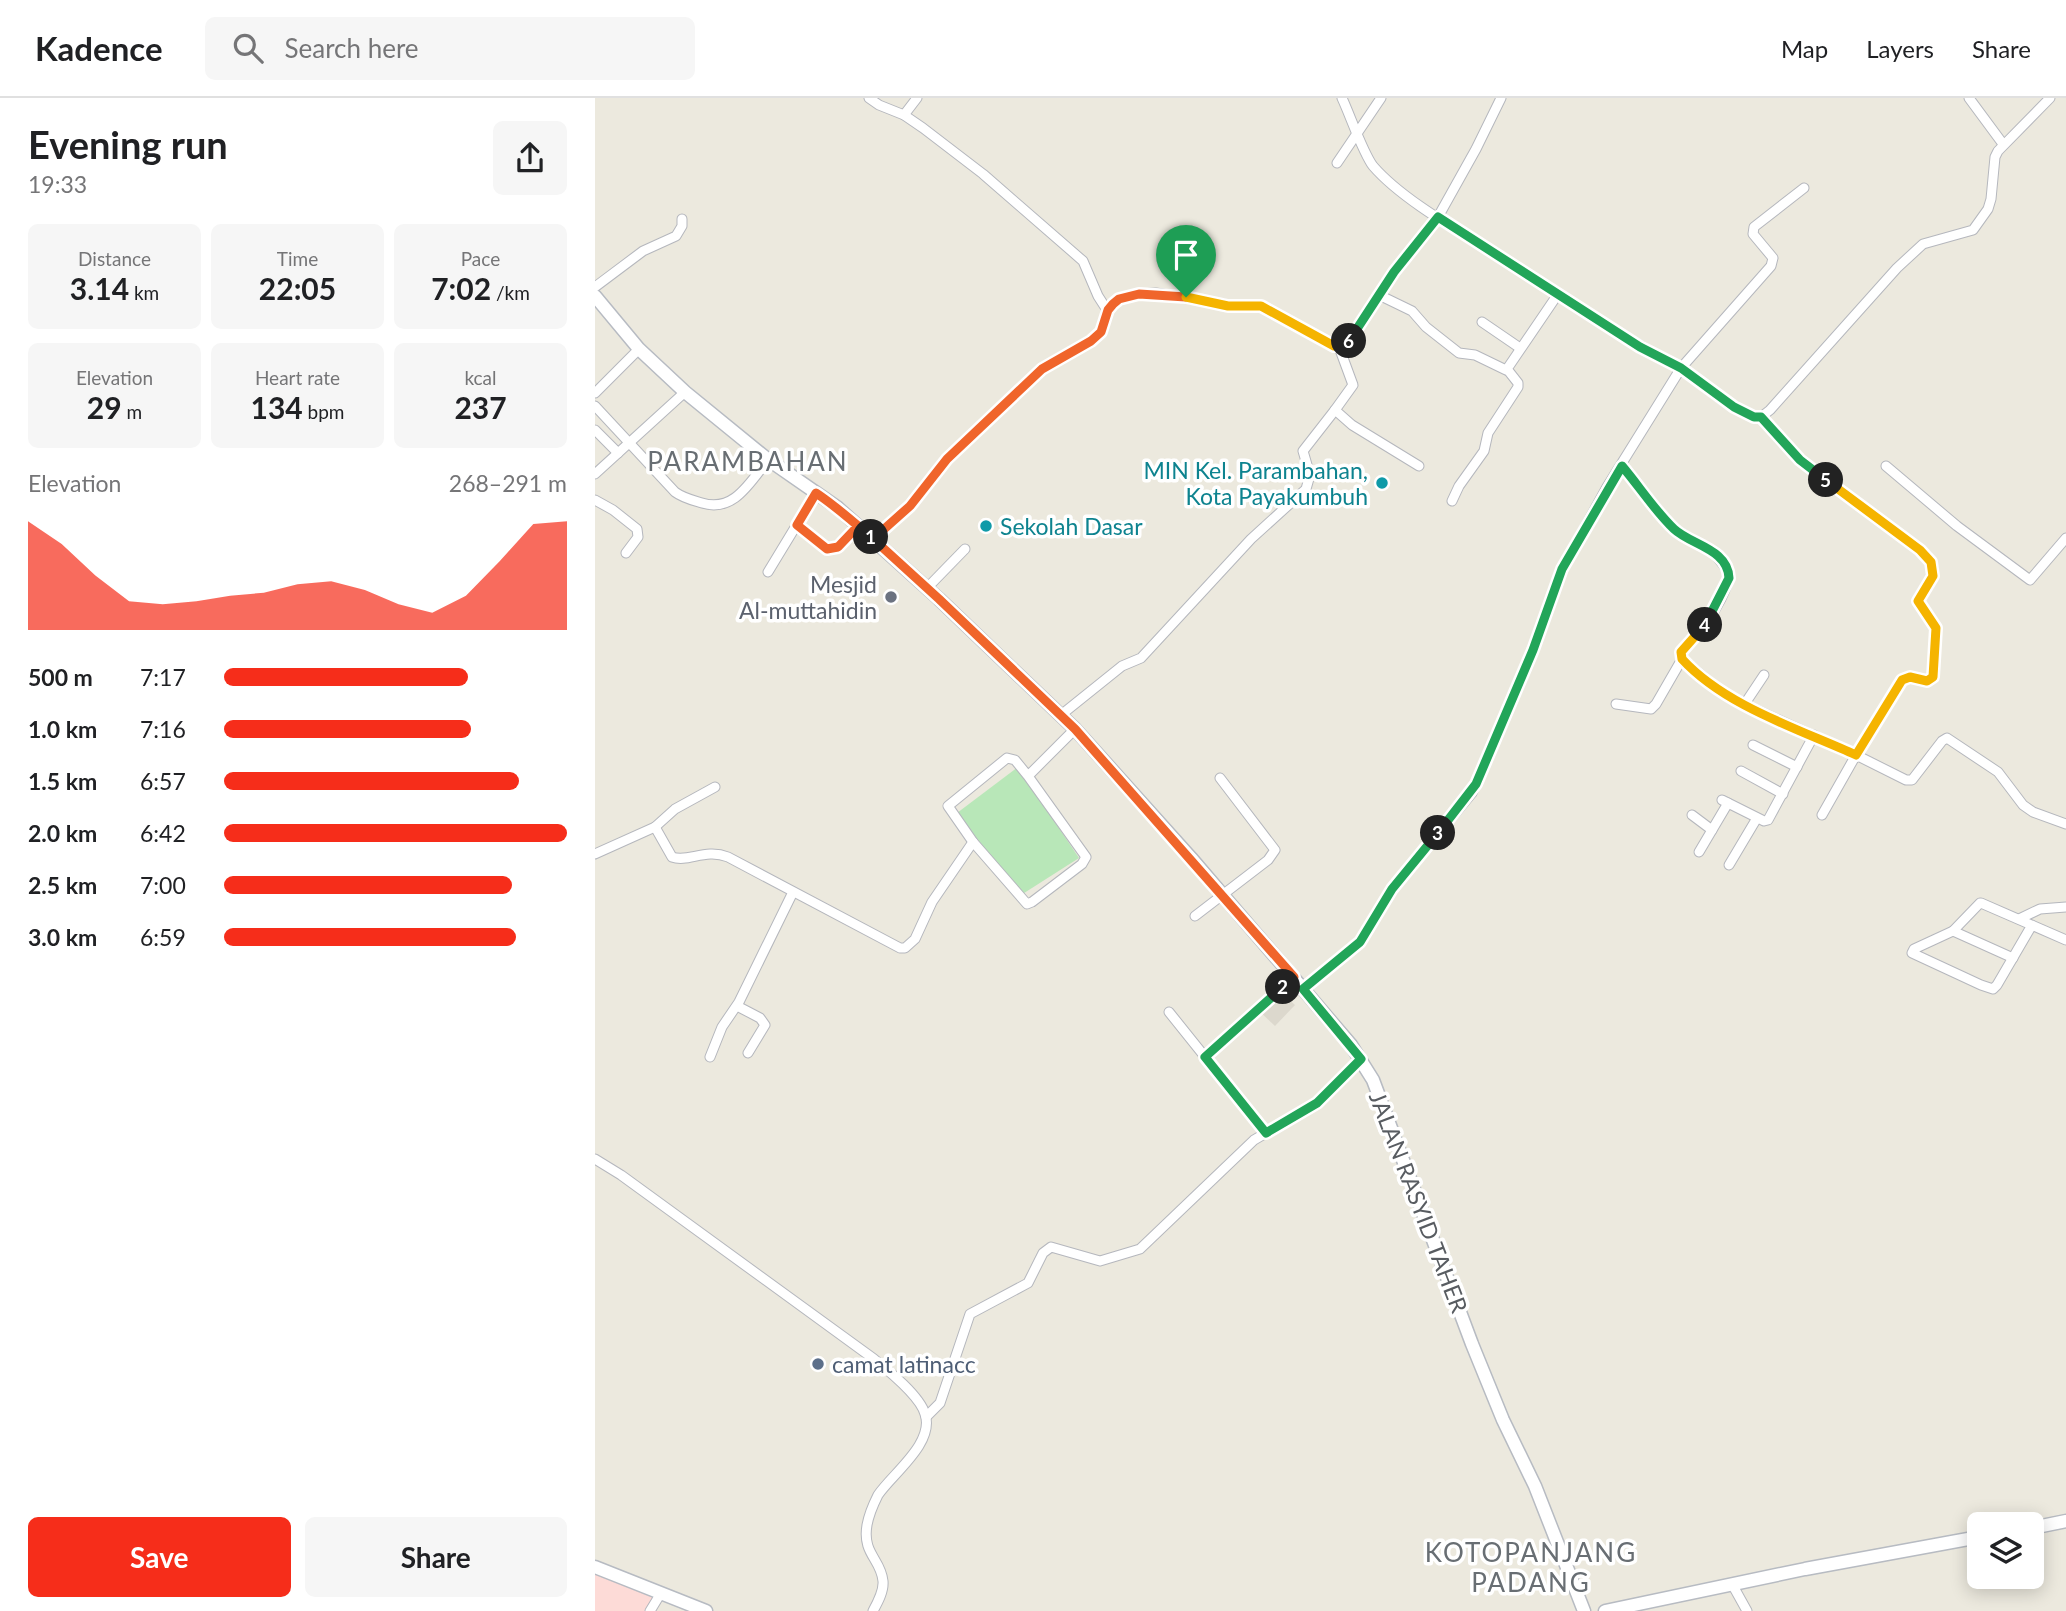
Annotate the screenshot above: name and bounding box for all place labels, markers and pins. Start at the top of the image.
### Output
pin [1156,225,1216,297]
pin: 6 [1331,324,1367,358]
place label: MIN Kel. Parambahan, Kota Payakumbuh [1143,456,1368,510]
pin: 5 [1809,462,1843,498]
marker: MIN Kel. Parambahan, Kota Payakumbuh [1374,475,1390,491]
place label: Sekolah Dasar [1000,512,1143,540]
marker: Sekolah Dasar [978,518,994,534]
pin: 1 [853,520,889,555]
place label: Mesjid Al-muttahidin [739,570,877,624]
marker: Mesjid Al-muttahidin [883,589,899,605]
pin: 4 [1687,608,1723,642]
pin: 3 [1421,816,1455,850]
pin: 2 [1265,970,1301,1004]
place label: camat latinacc [832,1350,976,1378]
marker: camat latinacc [810,1356,826,1372]

